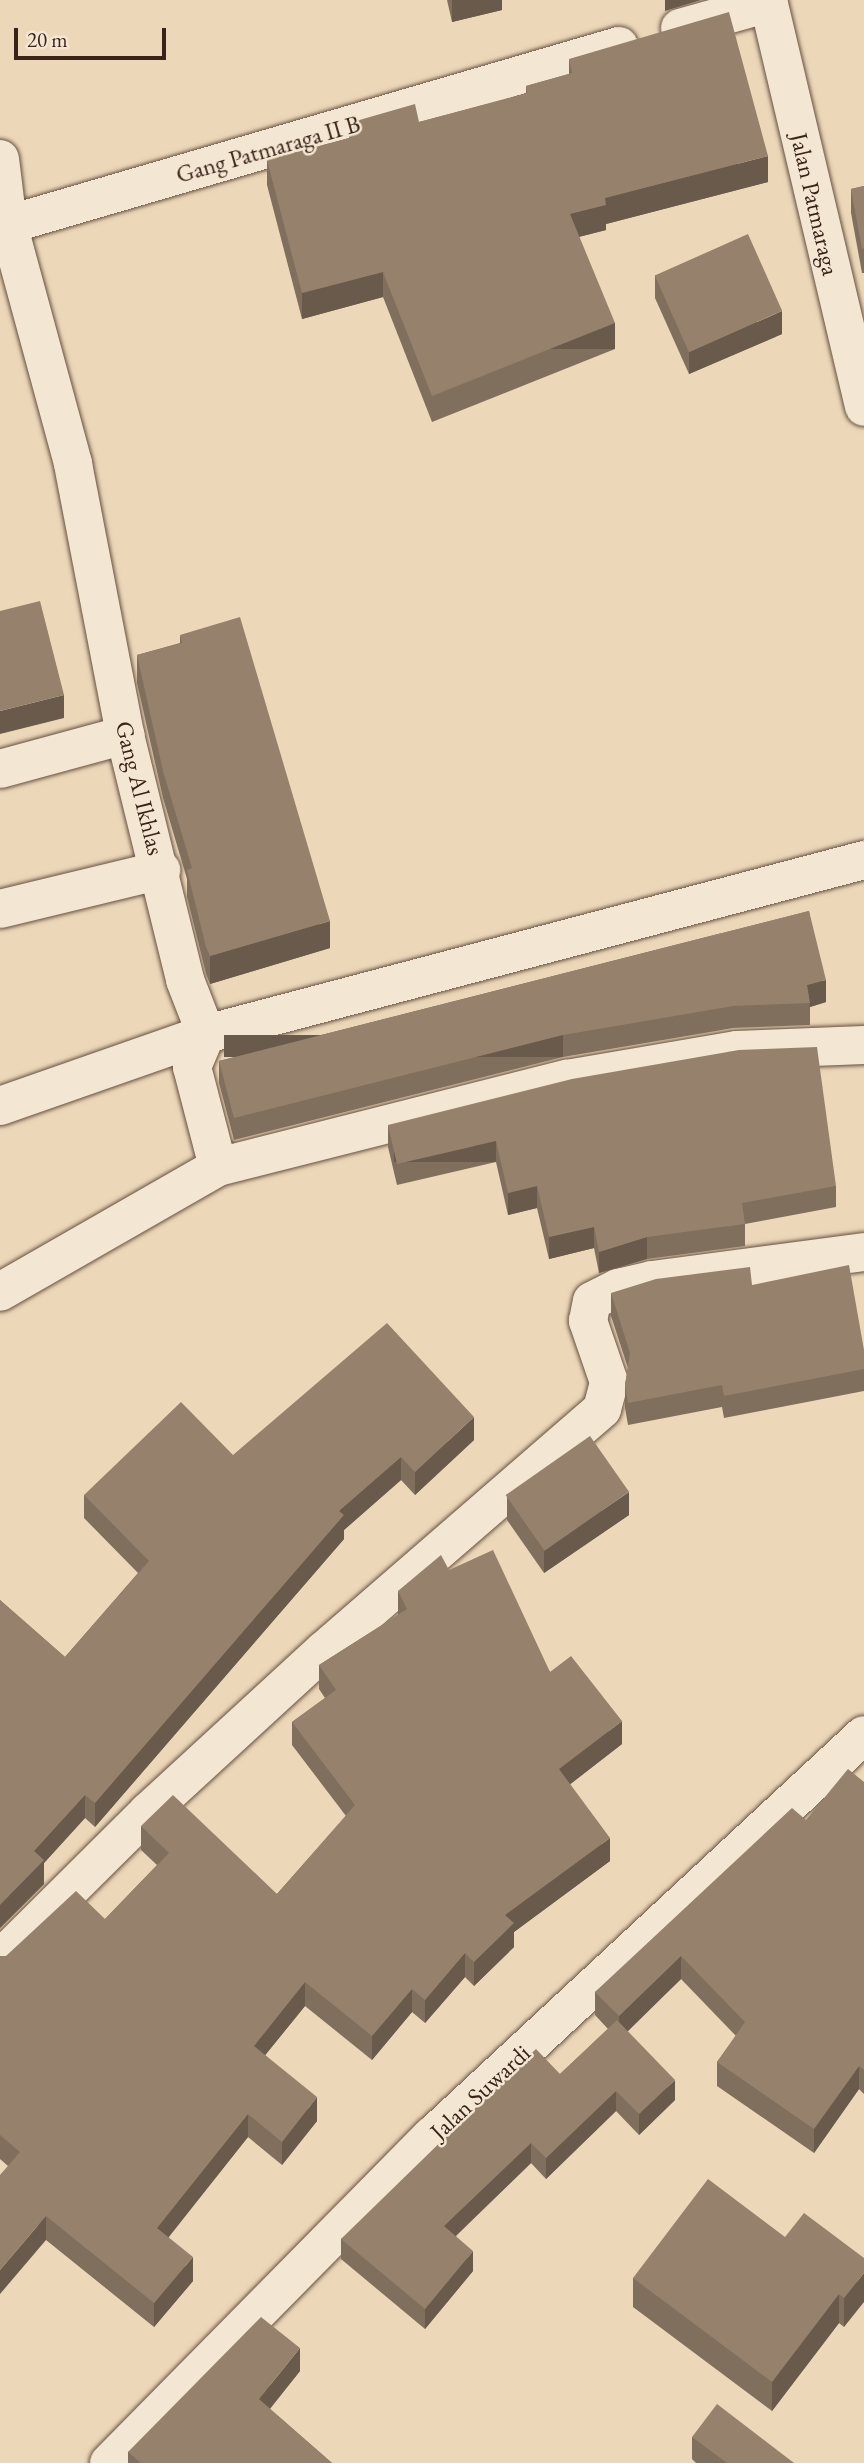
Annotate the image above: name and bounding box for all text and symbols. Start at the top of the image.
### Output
scale bar [18,14,170,58]
text: 20 m [27,26,68,53]
street label: Gang Patmaraga II B [173,109,363,189]
street label: Jalan Patmaraga [785,130,845,278]
street label: Gang Al Ikhlas [109,718,171,858]
street label: Jalan Suwardi [424,2038,536,2146]

